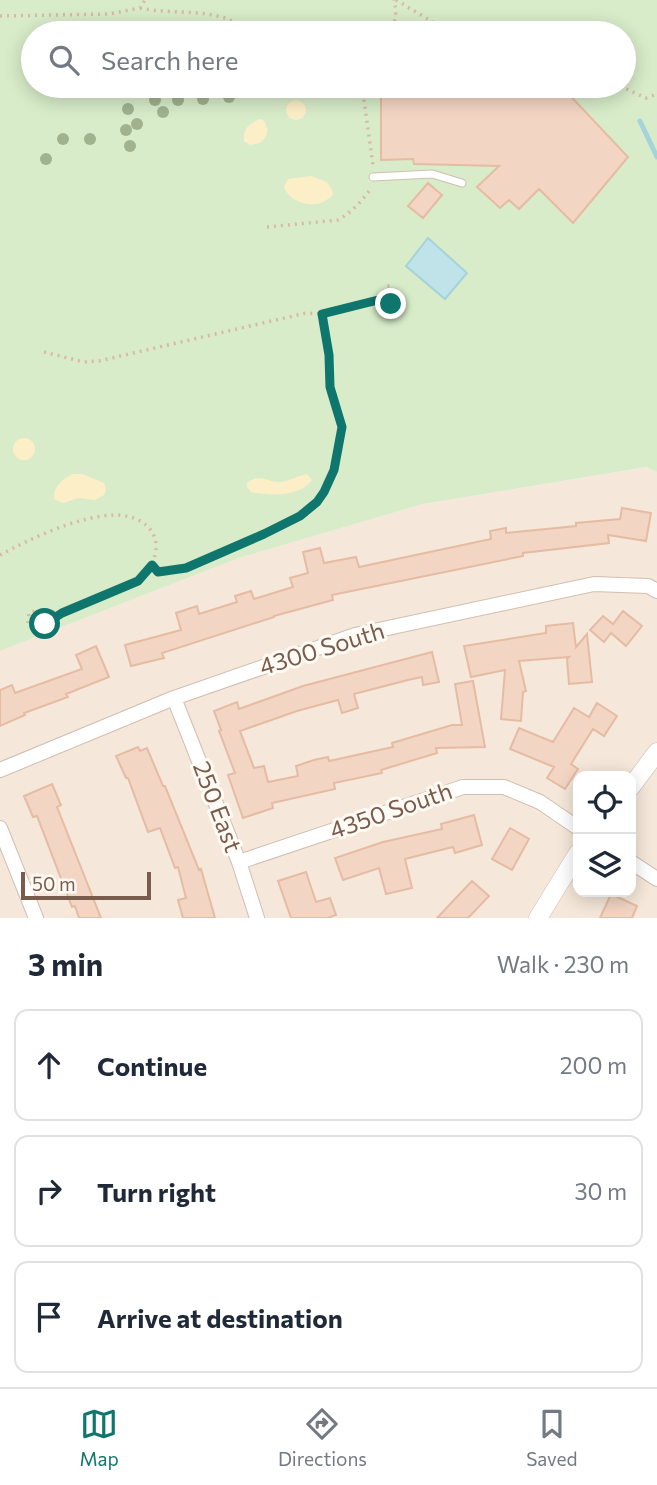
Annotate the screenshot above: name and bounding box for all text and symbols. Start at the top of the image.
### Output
search box [21,21,636,98]
icon: search [45,41,83,79]
text: Search here [101,44,239,75]
route end [375,288,406,319]
route start [29,608,60,639]
street label: 4300 South [255,615,388,680]
street label: 250 East [188,757,249,856]
map controls [573,771,636,897]
button: locate [573,771,636,834]
street label: 4350 South [325,775,456,844]
button: layers [573,834,636,897]
scale bar [21,869,150,901]
text: 50 m [32,872,76,895]
text: 3 min [28,945,103,982]
text: Walk · 230 m [497,950,629,978]
icon: ahead [30,1046,68,1084]
text: Continue [97,1050,207,1081]
text: 200 m [560,1051,627,1079]
icon: right [30,1172,68,1210]
text: Turn right [97,1176,216,1207]
text: 30 m [574,1177,627,1205]
icon: arrive [30,1298,68,1336]
text: Arrive at destination [97,1302,343,1333]
tab: Map [80,1405,119,1470]
tab: Directions [278,1405,367,1470]
tab: Saved [526,1405,577,1470]

